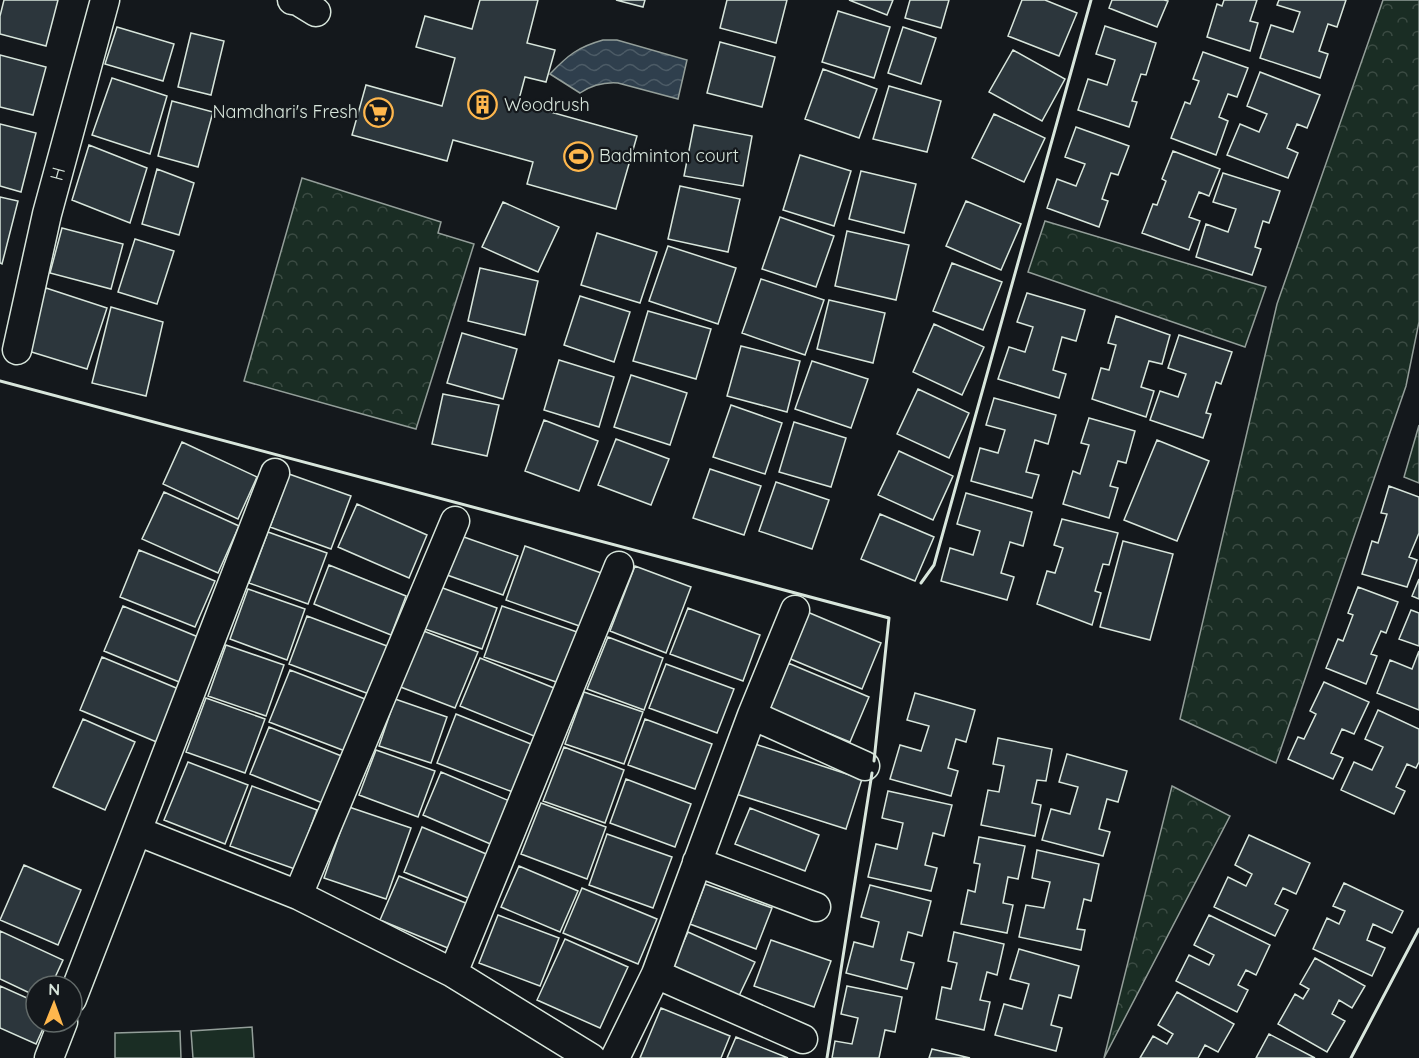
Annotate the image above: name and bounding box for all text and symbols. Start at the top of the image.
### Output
building icon: Woodrush [467,89,499,121]
place label: Woodrush [504,93,590,116]
supermarket icon: Namdhari's Fresh [363,96,395,128]
place label: Namdhari's Fresh [213,100,358,123]
sports icon: Badminton court [562,140,594,172]
place label: Badminton court [599,144,739,167]
street label: H [45,165,70,183]
north arrow [24,974,84,1034]
text: N [48,979,60,999]

